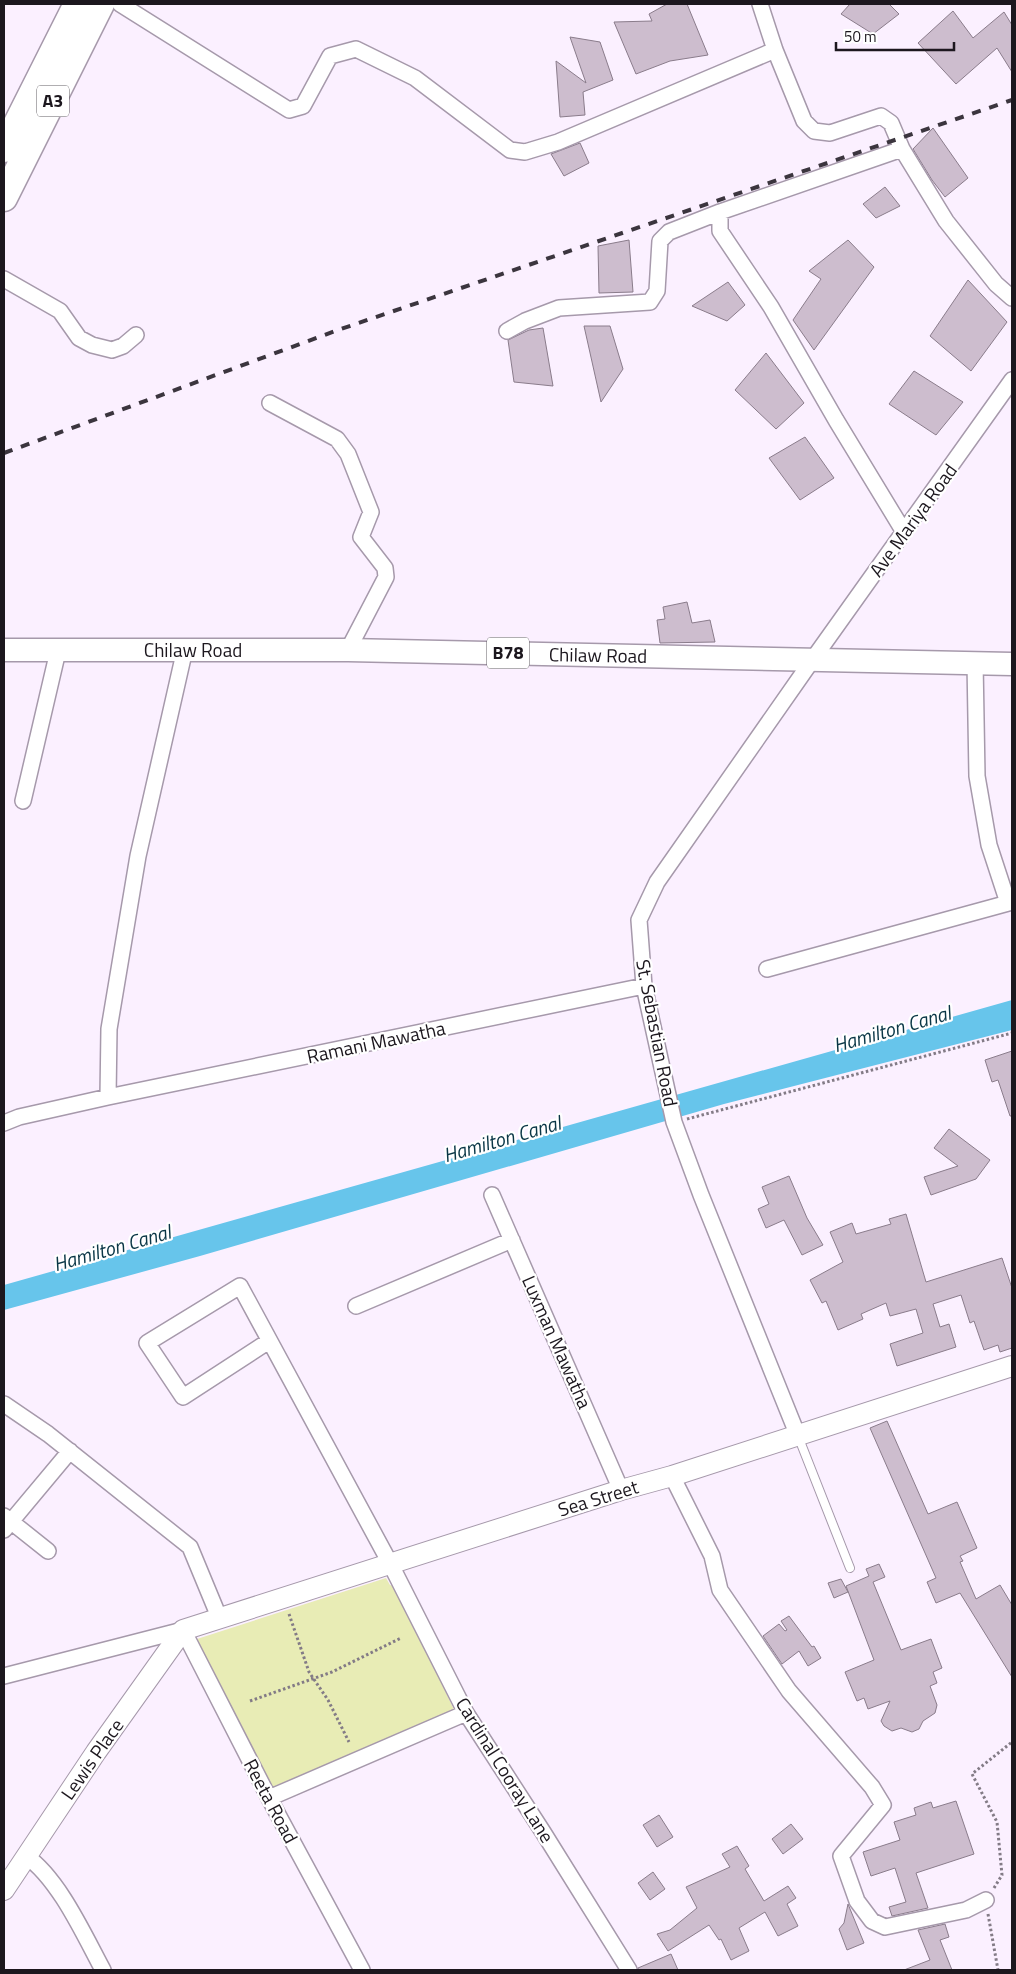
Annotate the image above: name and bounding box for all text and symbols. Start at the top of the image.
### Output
scale bar [836,20,954,52]
text: 50 m [844,25,877,48]
road number: A3 [37,85,69,116]
street label: Ave Mariya Road [862,457,964,582]
street label: Chilaw Road [144,635,242,664]
road number: B78 [487,638,529,668]
street label: Chilaw Road [549,639,647,670]
street label: St. Sebastian Road [629,957,686,1109]
water label: Hamilton Canal [829,996,957,1060]
street label: Ramani Mawatha [304,1013,448,1070]
water label: Hamilton Canal [439,1106,567,1170]
water label: Hamilton Canal [49,1215,177,1279]
street label: Luxman Mawatha [515,1270,600,1414]
street label: Sea Street [554,1471,642,1523]
street label: Cardinal Cooray Lane [449,1691,562,1848]
street label: Lewis Place [53,1712,130,1805]
street label: Reeta Road [237,1753,306,1848]

